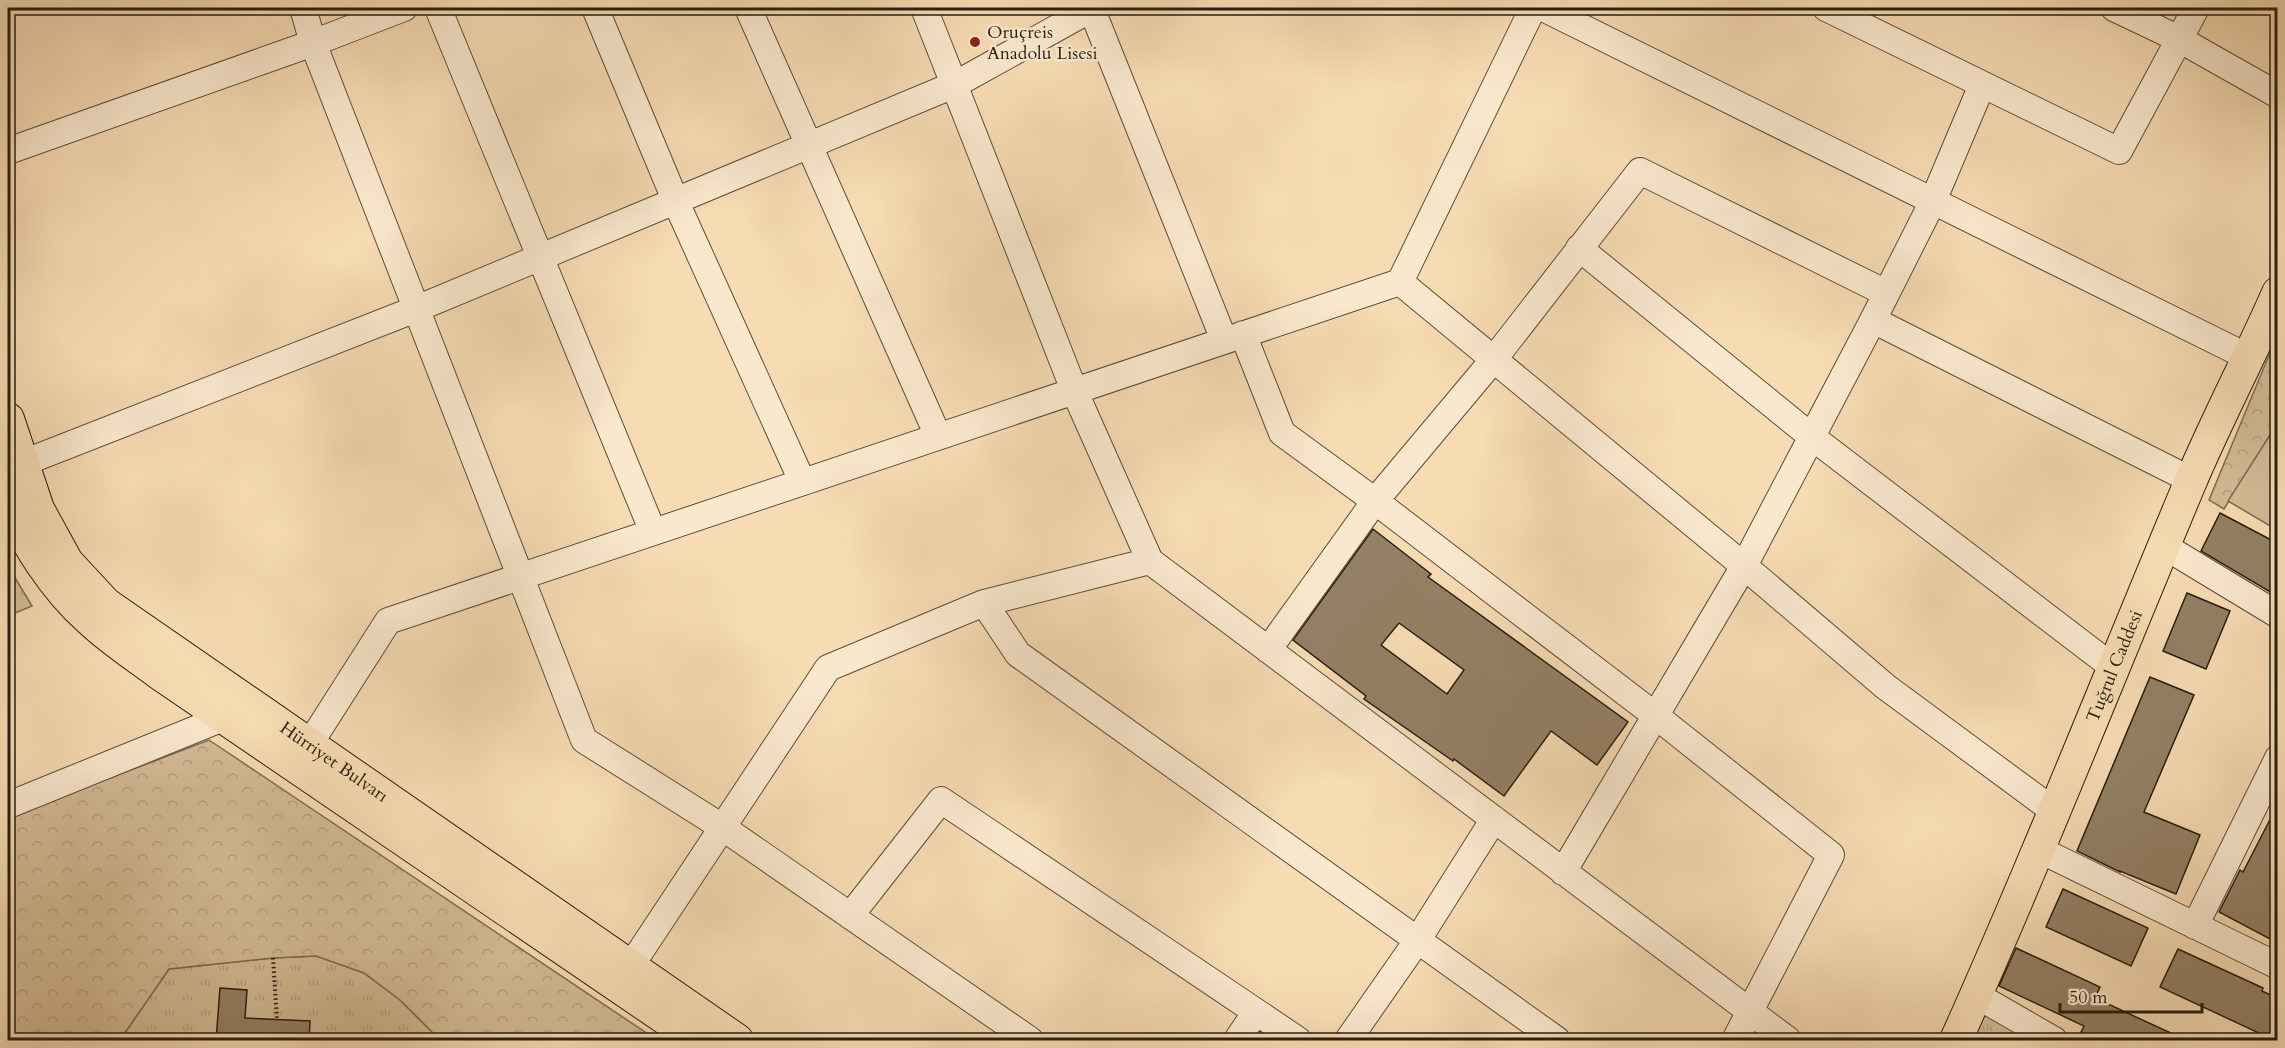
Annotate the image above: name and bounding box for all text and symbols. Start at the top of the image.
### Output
place label: Oruçreis Anadolu Lisesi [987,20,1098,66]
marker: Oruçreis Anadolu Lisesi [968,35,982,49]
street label: Tuğrul Caddesi [2080,606,2148,726]
street label: Hürriyet Bulvarı [275,715,393,808]
scale bar [2060,976,2202,1014]
text: 50 m [2069,985,2108,1010]

